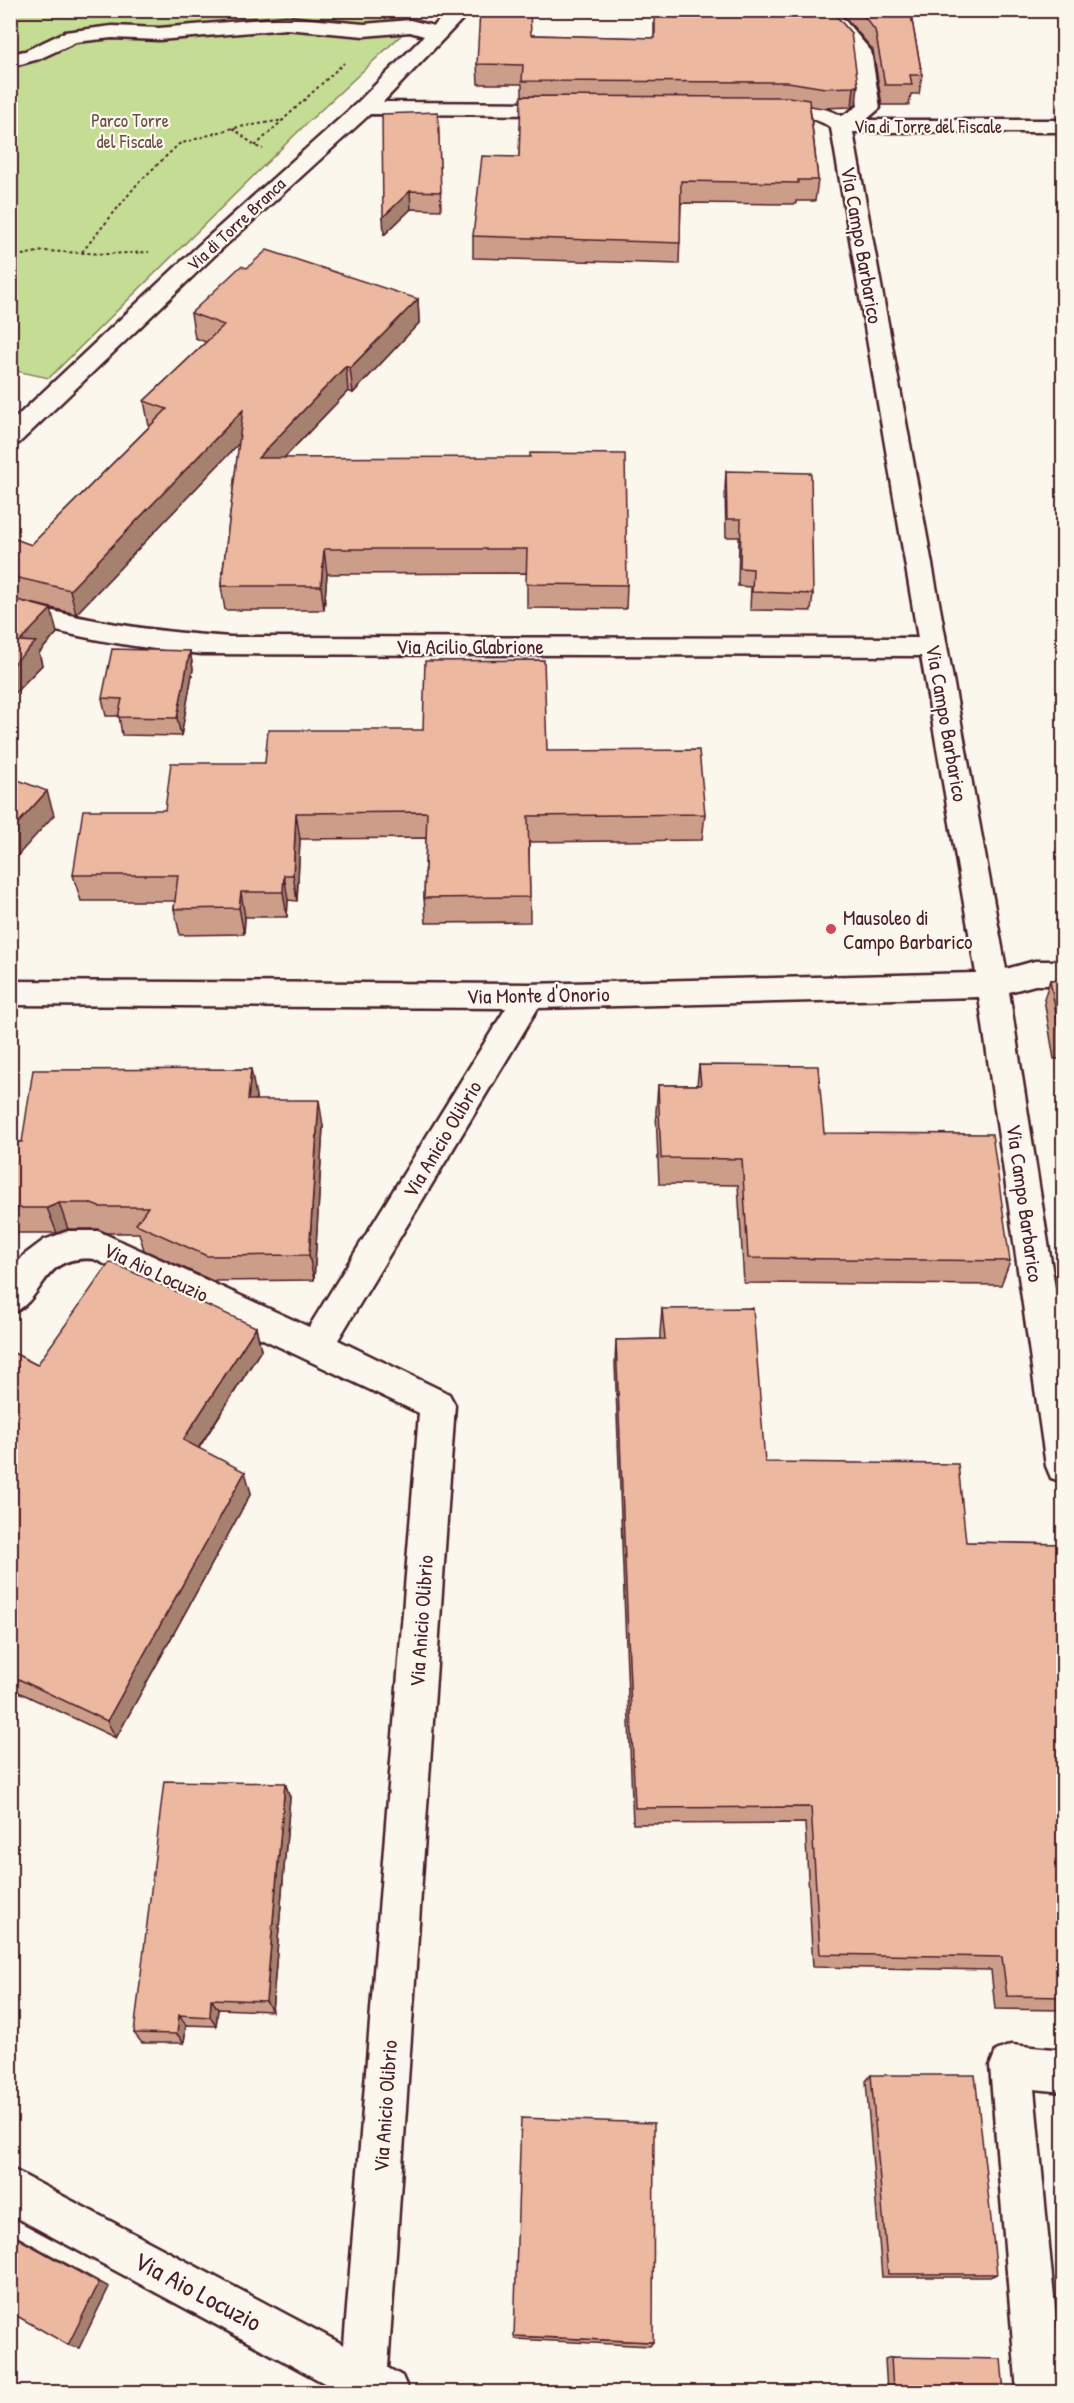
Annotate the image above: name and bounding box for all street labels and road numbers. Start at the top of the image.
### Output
street label: Via di Torre del Fiscale [854,114,1002,139]
street label: Via Campo Barbarico [834,164,890,326]
street label: Via di Torre Branca [181,172,291,276]
street label: Via Acilio Glabrione [396,632,544,661]
street label: Via Campo Barbarico [919,642,975,804]
street label: Via Monte d'Onorio [466,979,610,1011]
street label: Via Anicio Olibrio [396,1075,488,1203]
street label: Via Campo Barbarico [1000,1122,1050,1284]
street label: Via Aio Locuzio [99,1235,213,1309]
street label: Via Anicio Olibrio [402,1554,440,1688]
street label: Via Anicio Olibrio [366,2039,404,2173]
street label: Via Aio Locuzio [128,2243,268,2339]

